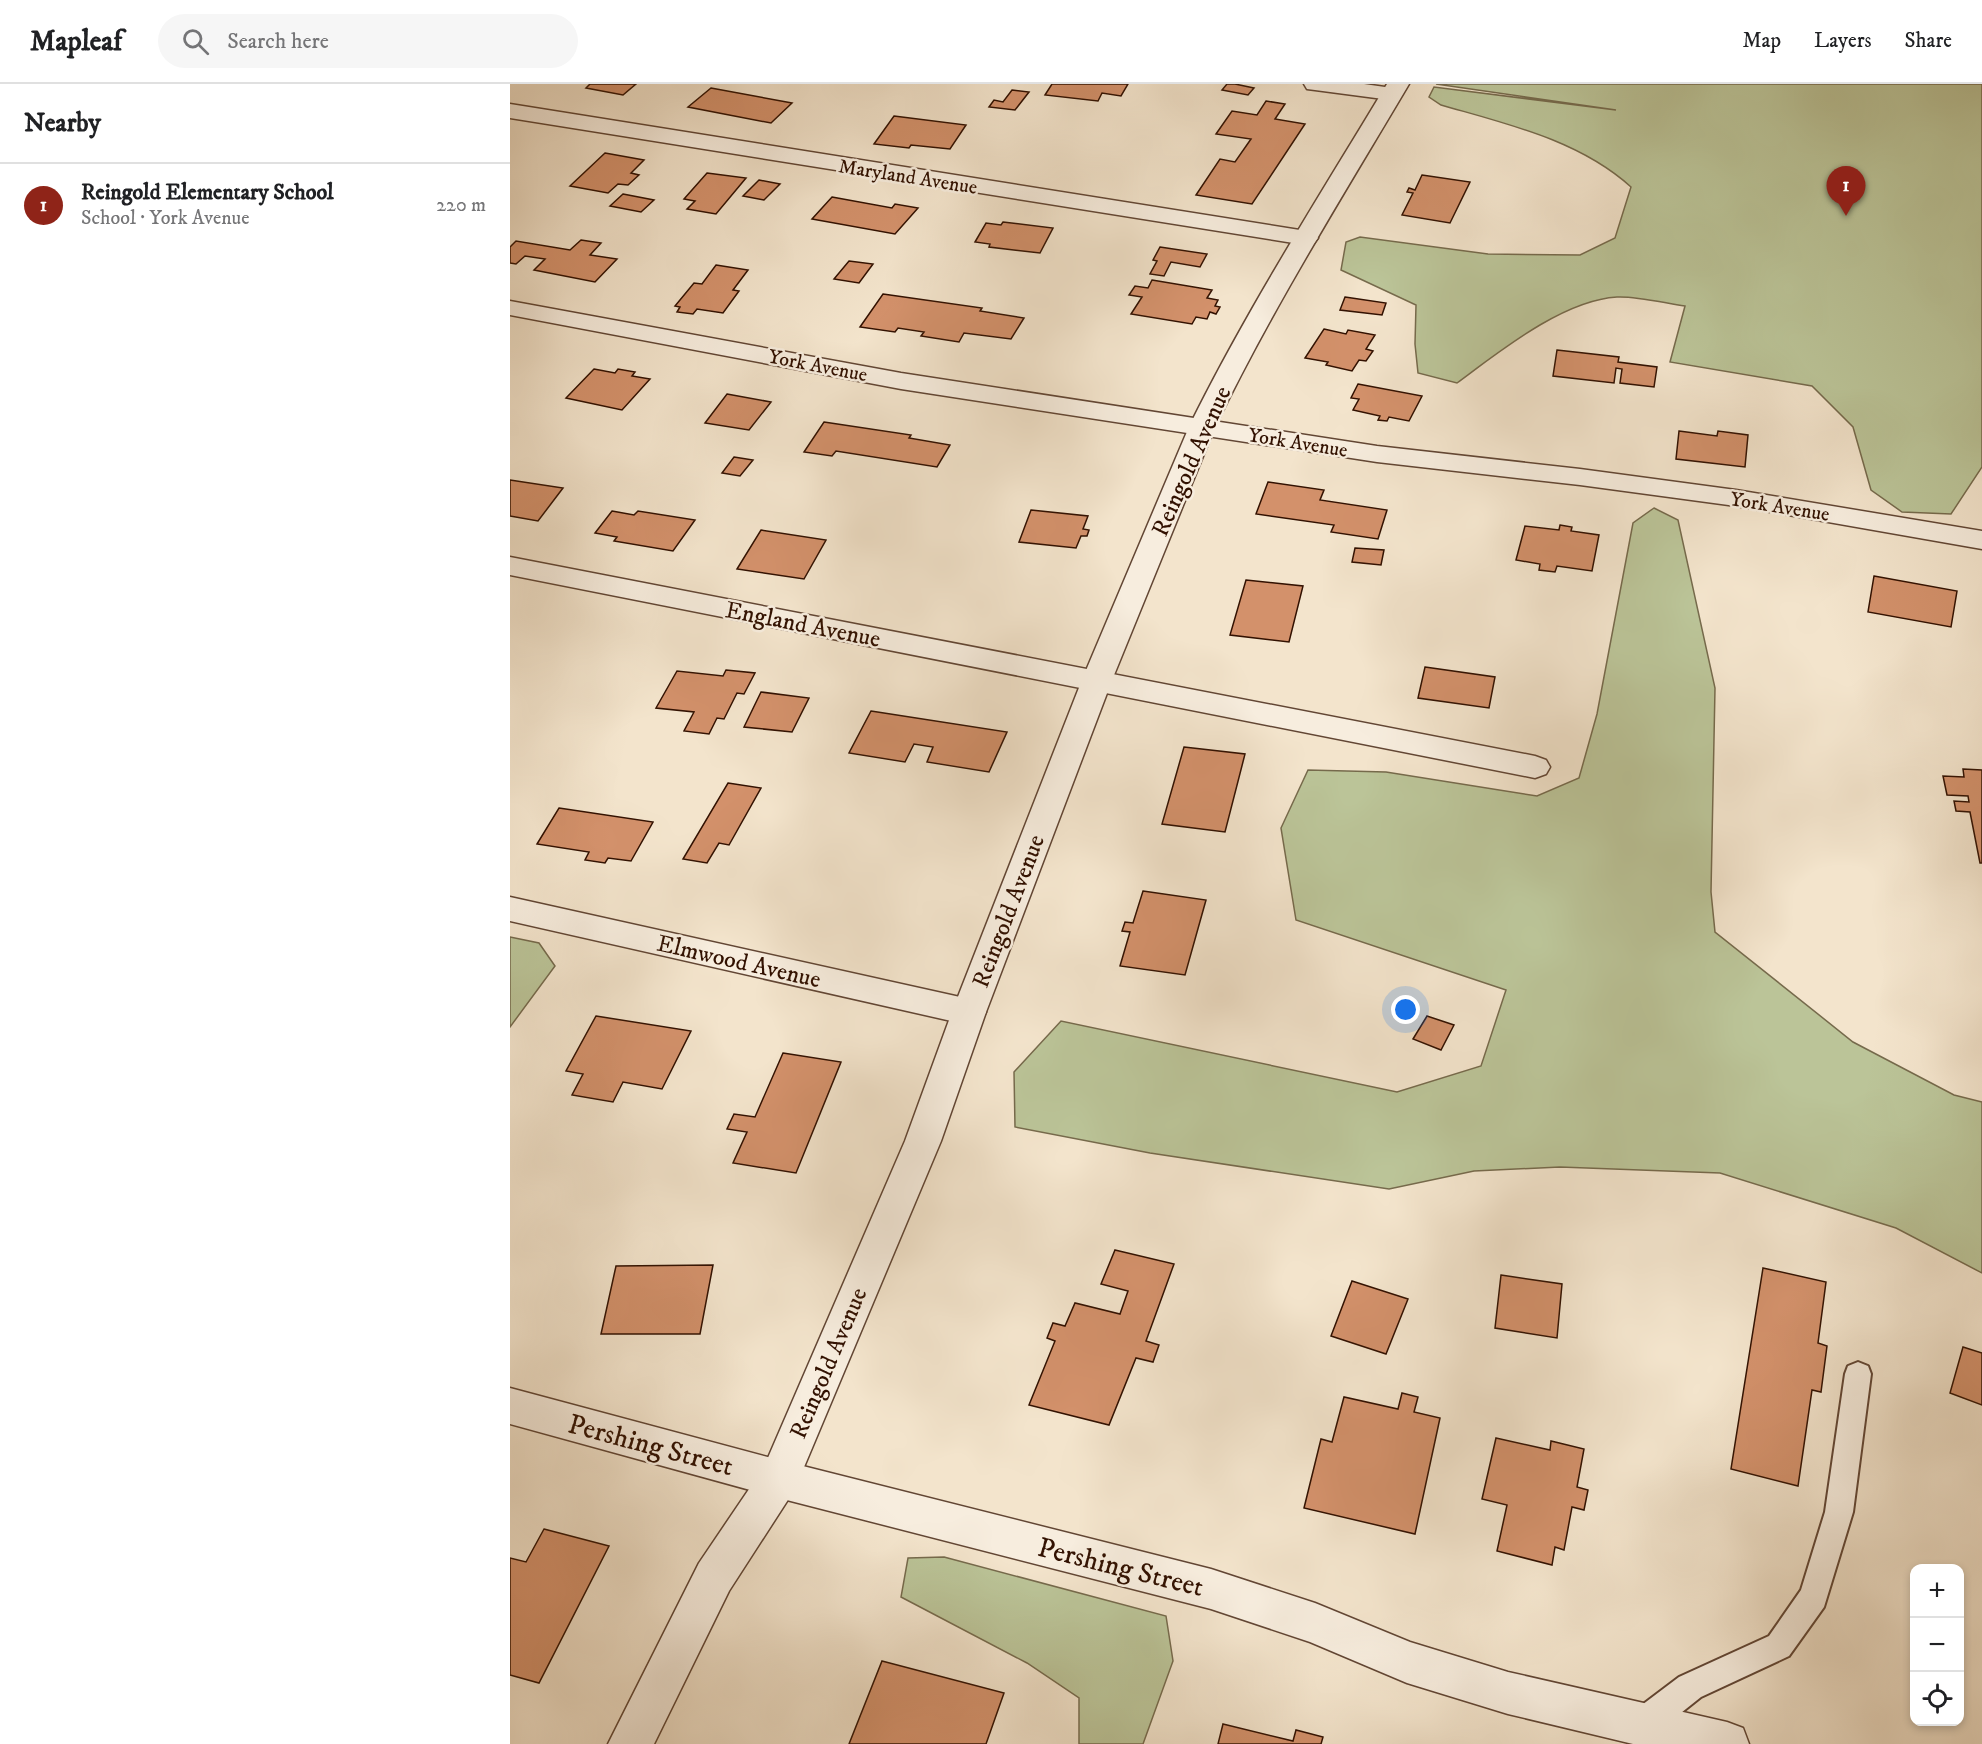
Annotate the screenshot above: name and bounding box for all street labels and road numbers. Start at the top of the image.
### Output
street label: Maryland Avenue [837,154,979,201]
street label: York Avenue [766,345,869,388]
street label: Reingold Avenue [1145,382,1238,541]
street label: York Avenue [1246,423,1349,464]
street label: York Avenue [1728,487,1831,528]
street label: England Avenue [723,595,883,655]
street label: Reingold Avenue [966,831,1052,992]
street label: Elmwood Avenue [654,929,824,995]
street label: Reingold Avenue [784,1283,874,1443]
street label: Pershing Street [564,1407,737,1484]
street label: Pershing Street [1034,1530,1207,1605]

